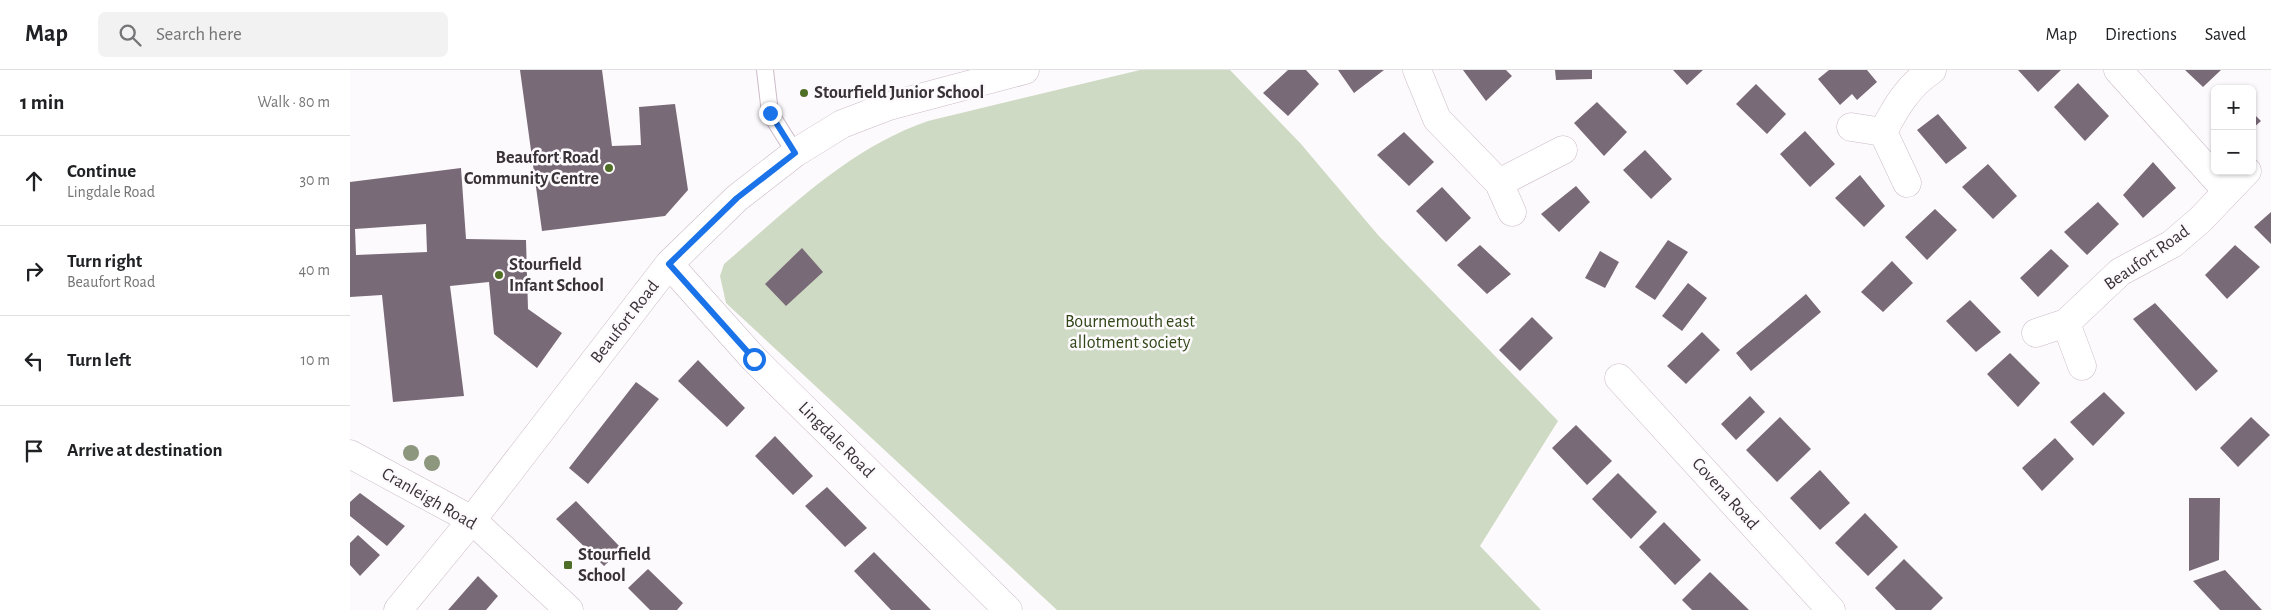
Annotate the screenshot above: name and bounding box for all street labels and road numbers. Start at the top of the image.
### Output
street label: Beaufort Road [2101,222,2193,294]
street label: Beaufort Road [587,277,663,367]
street label: Lingdale Road [795,399,877,481]
street label: Covena Road [1688,455,1762,533]
street label: Cranleigh Road [379,465,479,533]

